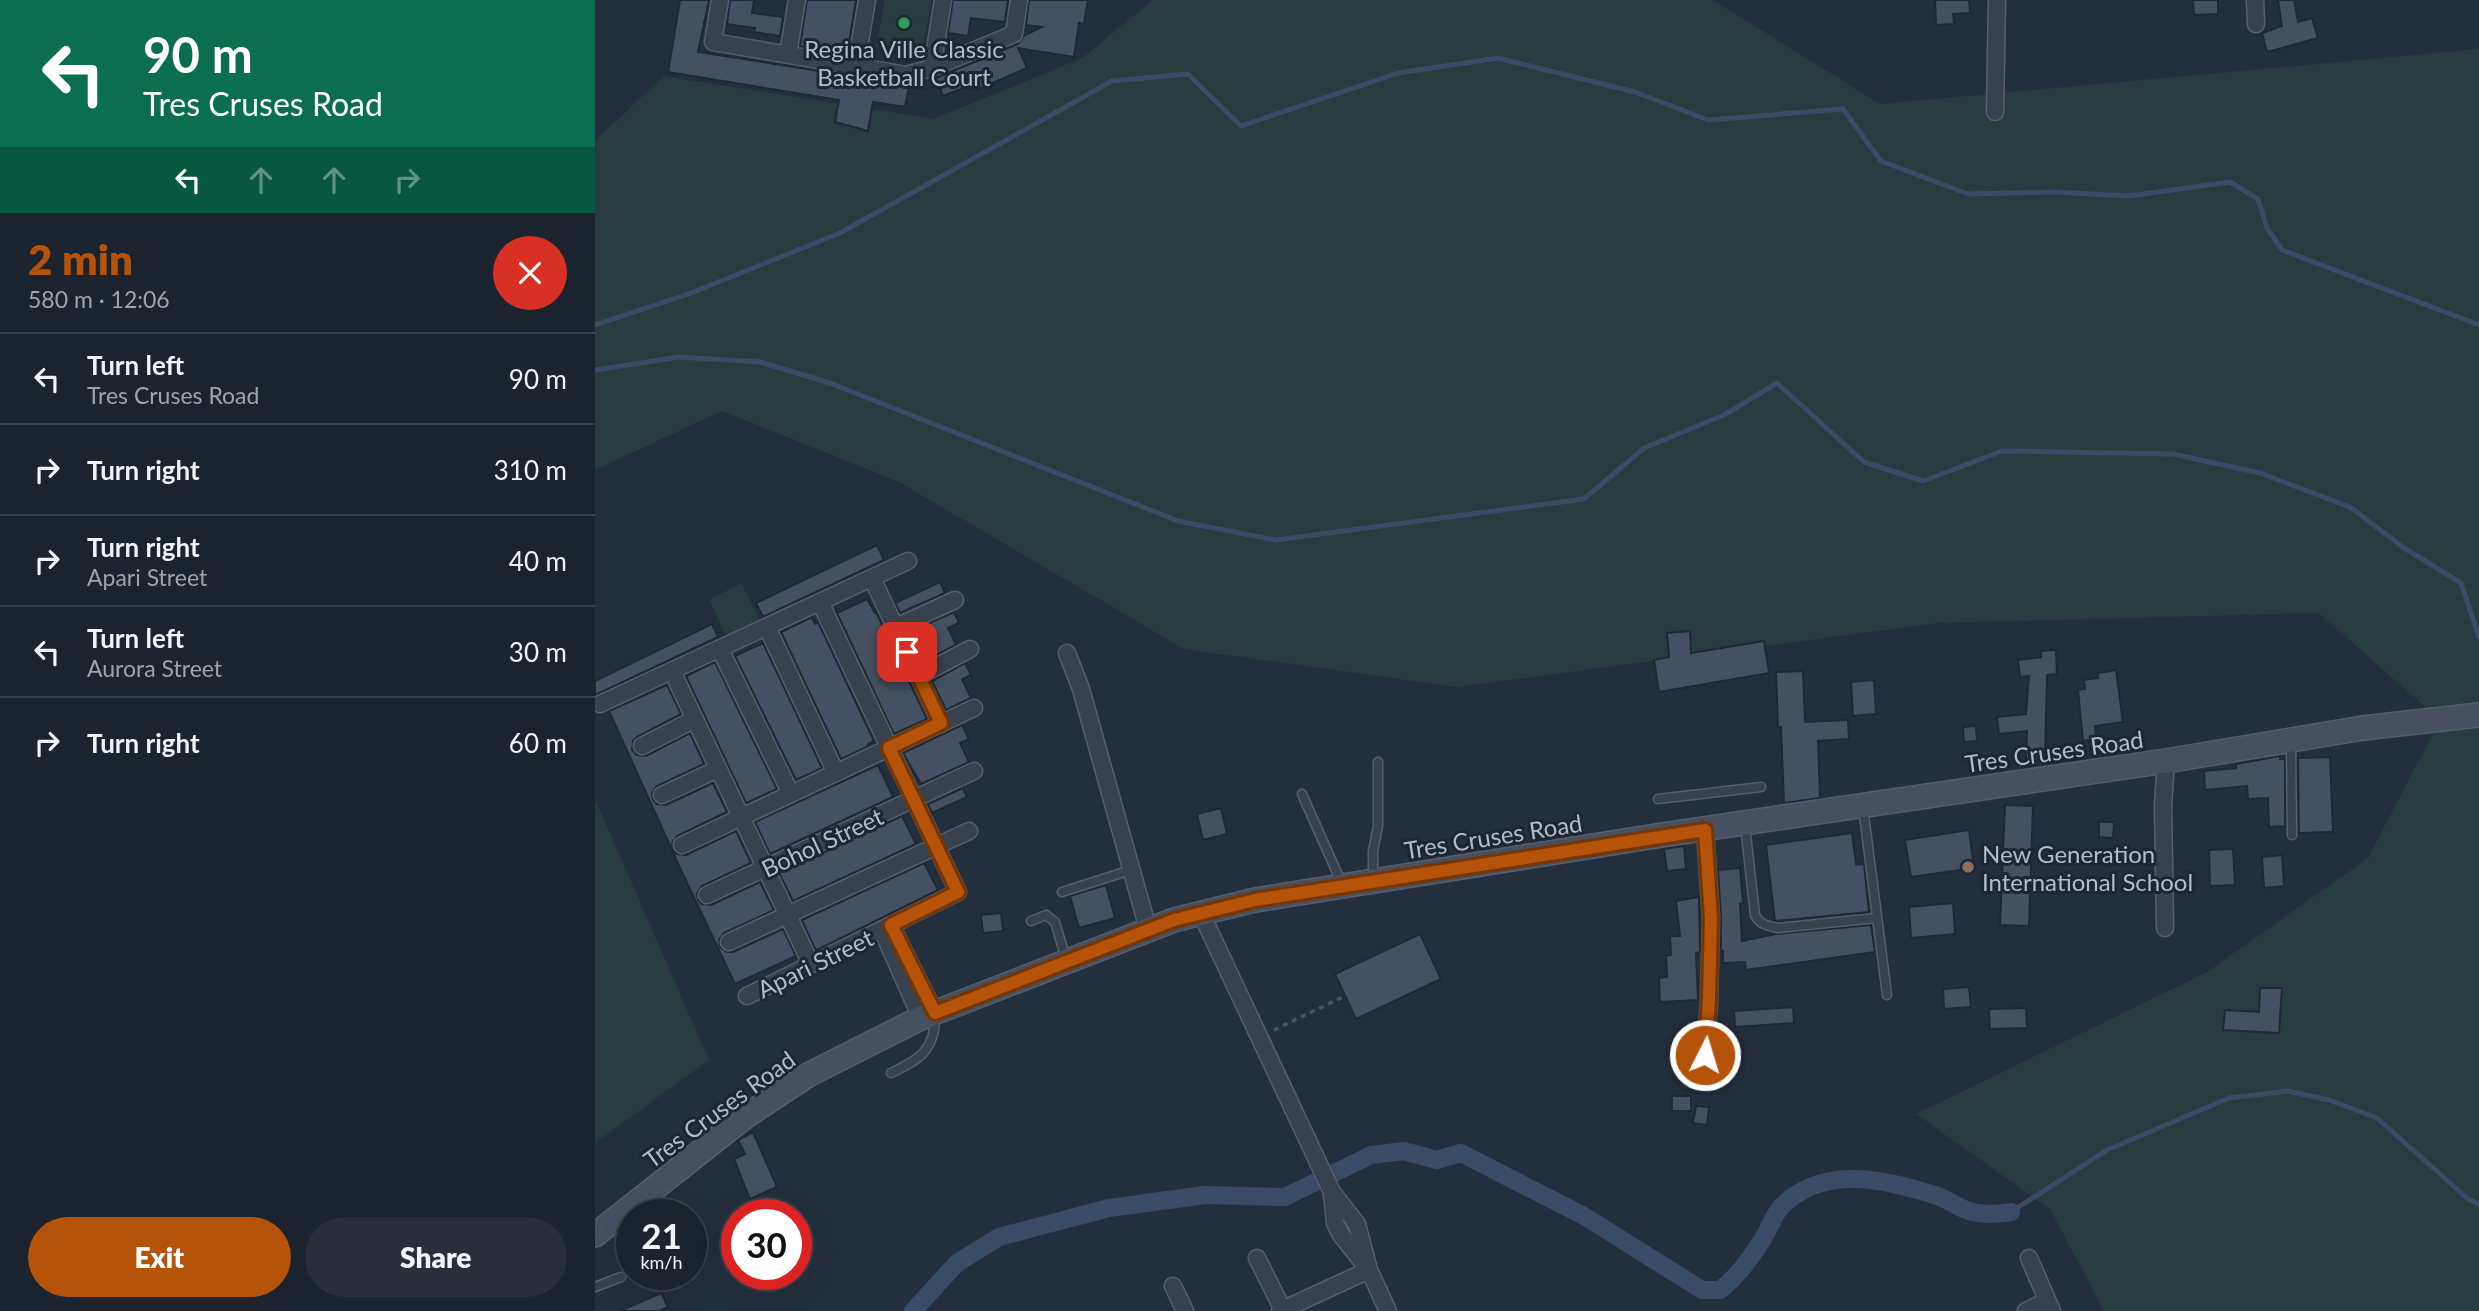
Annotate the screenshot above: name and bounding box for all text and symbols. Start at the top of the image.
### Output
marker: Regina Ville Classic Basketball Court [896,15,912,31]
text: 90 m [143,25,253,83]
icon: left [28,28,119,119]
place label: Regina Ville Classic Basketball Court [804,34,1004,91]
text: Tres Cruses Road [143,84,383,123]
icon: left [169,161,207,199]
icon: ahead [242,161,280,199]
icon: ahead [315,161,353,199]
icon: right [388,161,426,199]
text: 2 min [28,234,133,284]
button: close [493,236,567,310]
text: 580 m · 12:06 [28,285,170,313]
text: Turn left [87,349,184,381]
icon: left [28,360,66,398]
text: 90 m [509,363,567,395]
text: Tres Cruses Road [87,381,259,409]
icon: right [28,451,66,489]
text: Turn right [87,454,200,486]
text: 310 m [494,454,567,486]
text: Turn right [87,531,200,563]
icon: right [28,542,66,580]
text: 40 m [509,545,567,577]
text: Apari Street [87,563,207,591]
text: Turn left [87,622,184,654]
pin [877,622,937,682]
icon: left [28,633,66,671]
icon: arrive [888,633,926,671]
text: 30 m [509,636,567,668]
text: Aurora Street [87,654,222,682]
icon: right [28,724,66,762]
street label: Tres Cruses Road [1963,724,2145,778]
text: Turn right [87,727,200,759]
text: 60 m [509,727,567,759]
street label: Bohol Street [757,801,888,883]
street label: Tres Cruses Road [1402,808,1584,864]
place label: New Generation International School [1982,839,2193,896]
marker: New Generation International School [1960,859,1976,875]
street label: Apari Street [752,922,878,1004]
position arrow [1668,1018,1742,1092]
street label: Tres Cruses Road [638,1044,800,1174]
speed limit sign: 30 [721,1199,812,1290]
text: 21 [641,1214,682,1256]
button: Exit [28,1217,291,1297]
button: Share [305,1217,567,1297]
text: km/h [640,1251,683,1273]

